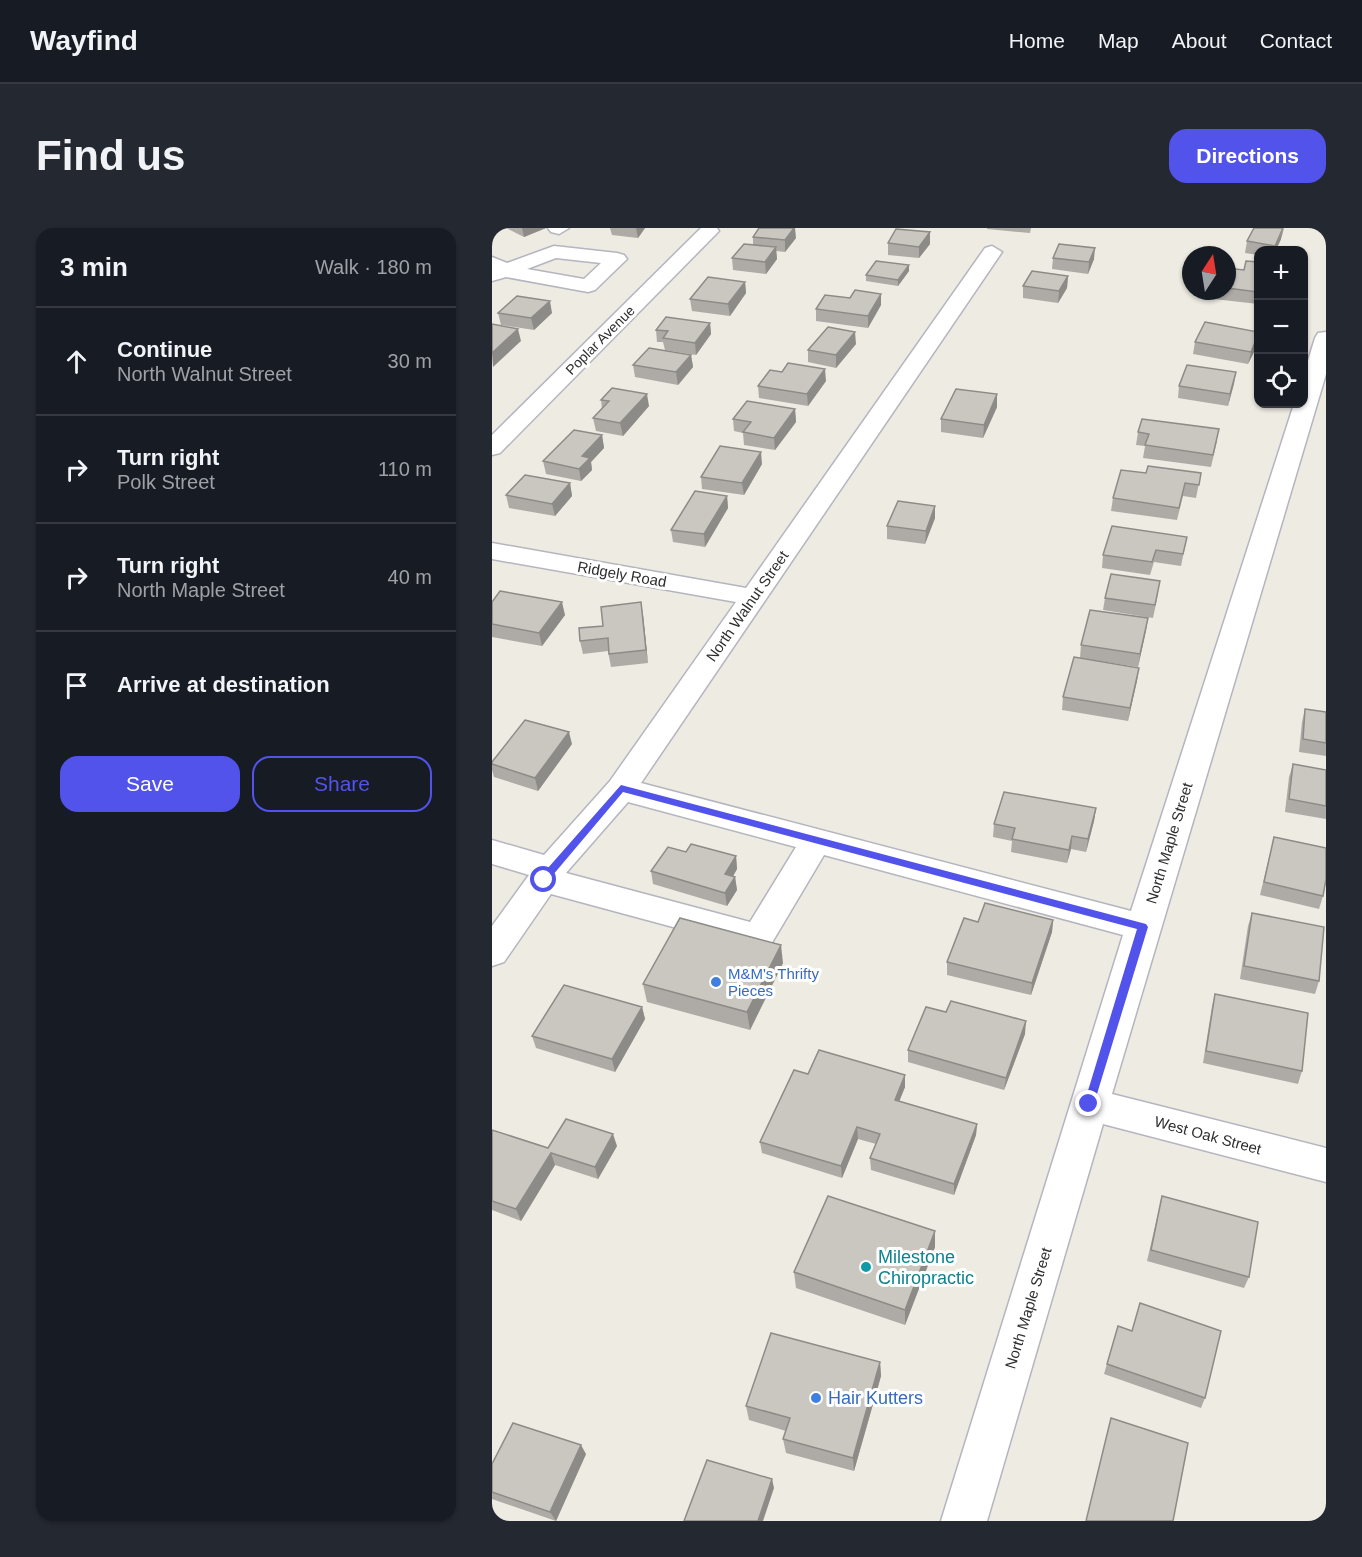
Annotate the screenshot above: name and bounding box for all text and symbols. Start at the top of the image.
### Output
text: Wayfind [30,25,138,56]
text: Home [1009,29,1065,52]
text: Map [1098,29,1139,52]
text: About [1172,29,1227,52]
text: Contact [1260,29,1332,52]
button: Directions [1169,129,1326,183]
text: Find us [36,132,185,179]
north arrow [1182,246,1236,300]
map controls [1254,246,1308,408]
button: + [1254,246,1308,300]
text: 3 min [60,252,128,282]
text: Walk · 180 m [315,256,432,278]
button: − [1254,300,1308,354]
street label: Poplar Avenue [562,302,638,378]
text: Continue [117,337,212,362]
icon: ahead [60,345,93,378]
text: 30 m [388,350,432,372]
button: locate [1254,354,1308,408]
text: North Walnut Street [117,363,292,385]
text: Turn right [117,445,219,470]
icon: right [60,453,93,486]
text: 110 m [378,458,432,480]
text: Polk Street [117,471,215,493]
street label: North Walnut Street [702,547,792,665]
text: Turn right [117,553,219,578]
street label: Ridgely Road [576,558,668,590]
icon: right [60,561,93,594]
text: 40 m [388,566,432,588]
text: North Maple Street [117,579,285,601]
icon: arrive [60,669,93,702]
text: Arrive at destination [117,672,330,697]
button: Save [60,756,240,812]
button: Share [252,756,432,812]
street label: North Maple Street [1142,780,1196,906]
route start [530,866,556,892]
place label: M&M's Thrifty Pieces [728,965,819,999]
marker: M&M's Thrifty Pieces [709,975,723,989]
route end [1075,1090,1101,1116]
street label: West Oak Street [1153,1113,1264,1158]
street label: North Maple Street [1001,1245,1055,1371]
place label: Milestone Chiropractic [878,1247,974,1288]
marker: Milestone Chiropractic [859,1260,873,1274]
place label: Hair Kutters [828,1388,923,1408]
marker: Hair Kutters [809,1391,823,1405]

